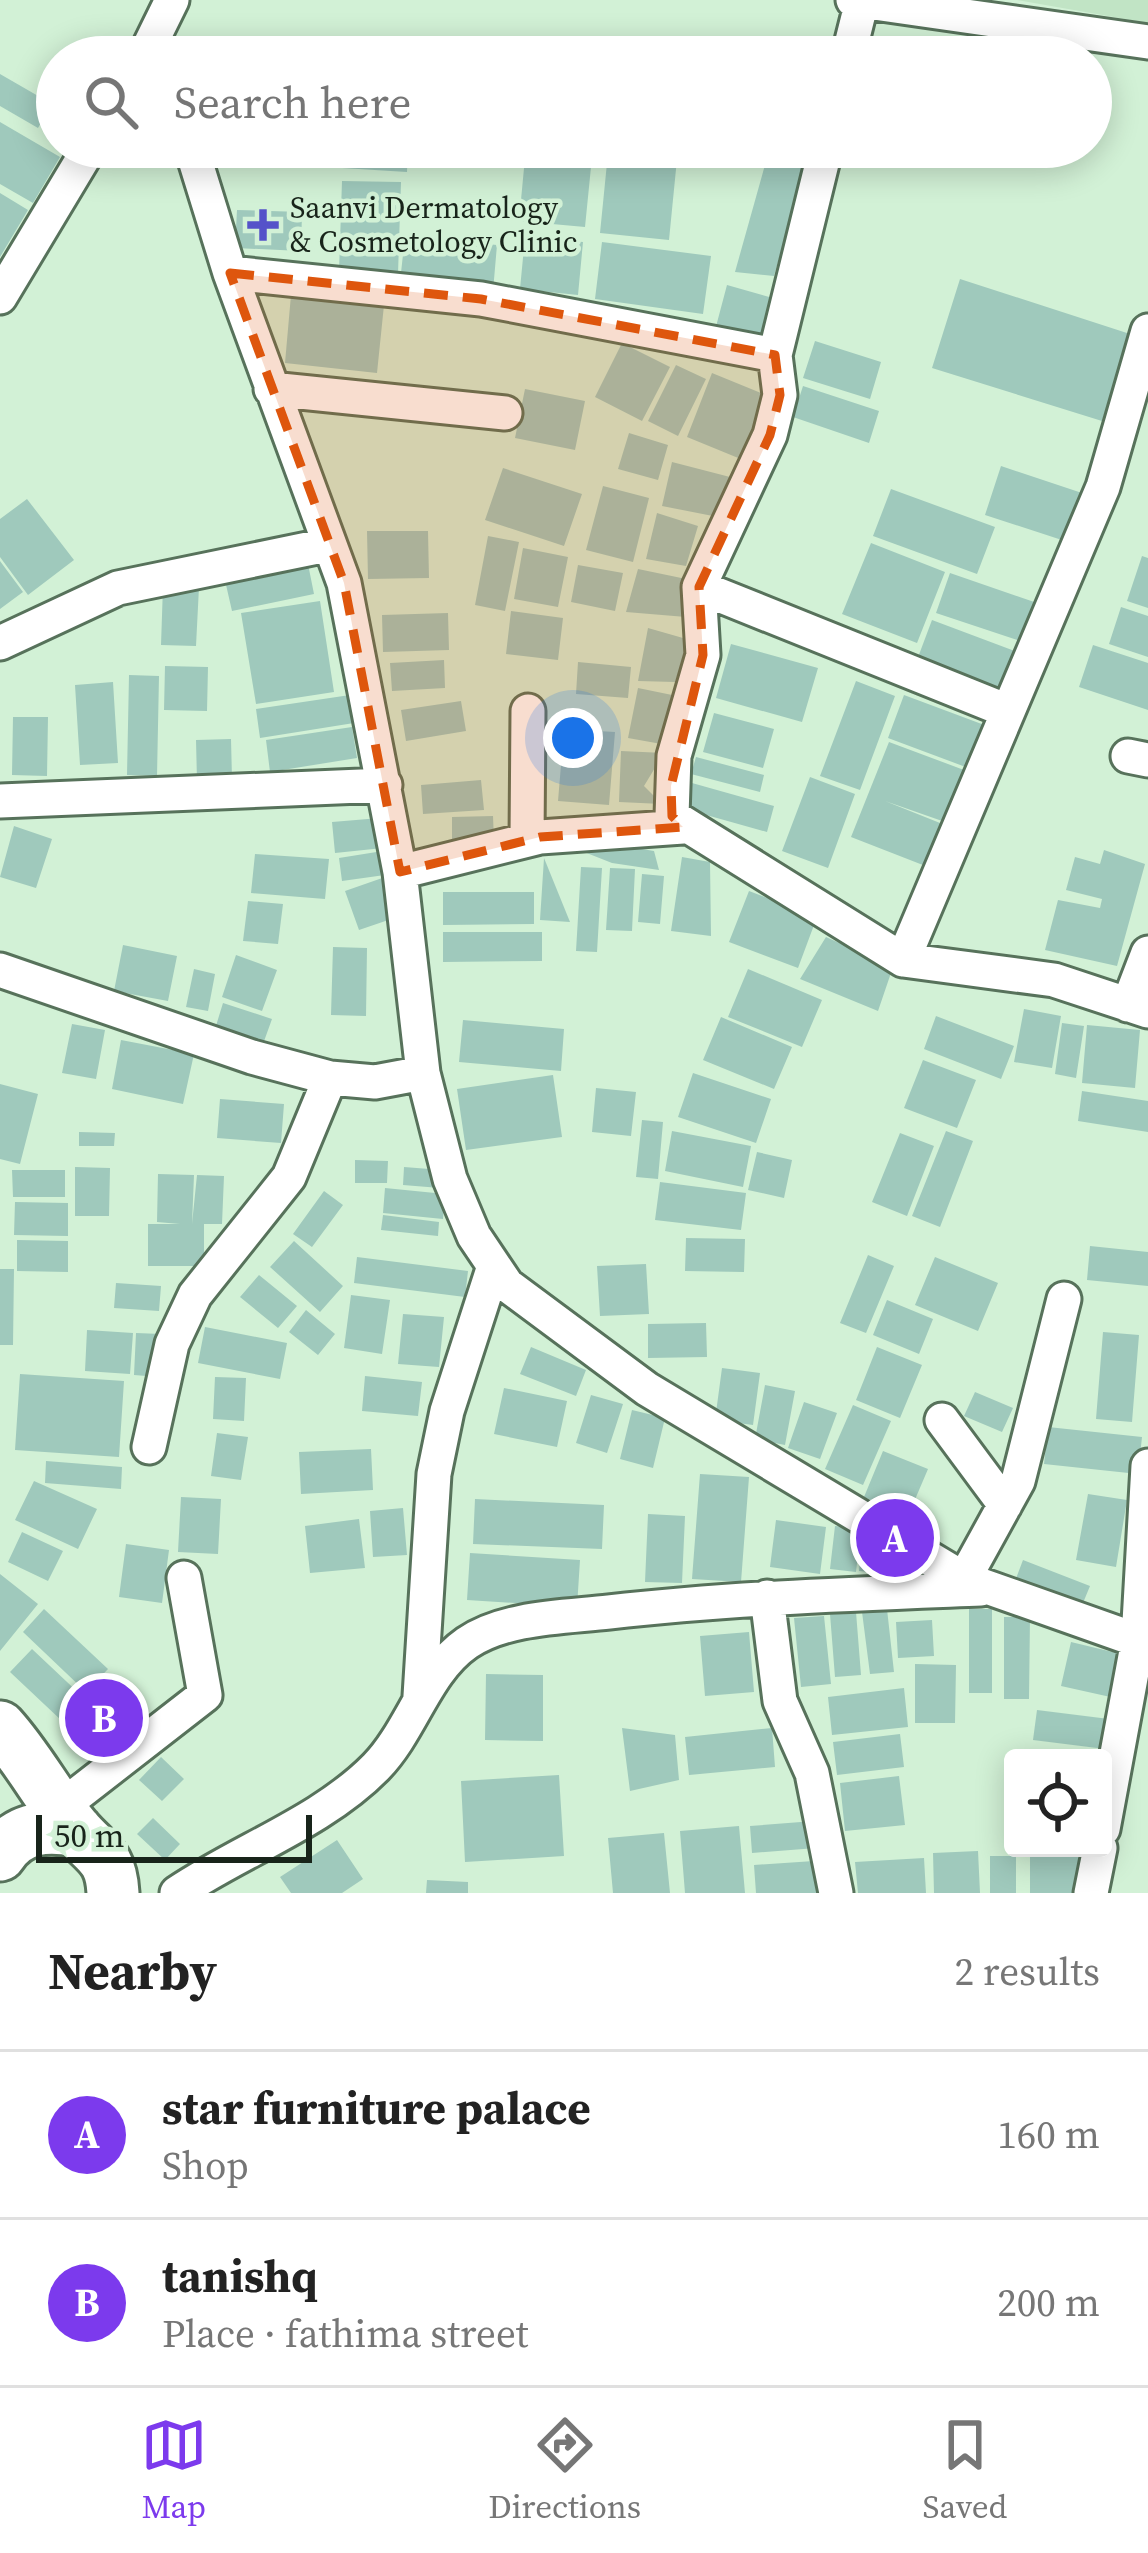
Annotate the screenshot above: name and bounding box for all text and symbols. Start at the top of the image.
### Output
search box [36,36,1112,168]
icon: search [78,69,144,135]
text: Search here [174,71,411,133]
place label: Saanvi Dermatology & Cosmetology Clinic [290,187,577,262]
marker: Saanvi Dermatology & Cosmetology Clinic [247,209,279,241]
your location [543,708,603,768]
pin: A [856,1493,934,1583]
pin: B [65,1673,143,1763]
map controls [1004,1749,1112,1857]
button: locate [1004,1749,1112,1857]
scale bar [36,1809,312,1862]
text: 50 m [54,1813,124,1858]
text: Nearby [48,1936,217,2006]
text: 2 results [955,1945,1100,1998]
text: star furniture palace [162,2077,591,2139]
text: A [74,2108,100,2161]
text: 160 m [997,2108,1100,2161]
text: Shop [162,2139,249,2192]
text: tanishq [162,2245,318,2307]
text: B [74,2276,100,2329]
text: 200 m [997,2276,1100,2329]
text: Place · fathima street [162,2307,528,2360]
tab: Map [141,2412,207,2529]
tab: Directions [488,2412,641,2529]
tab: Saved [923,2412,1007,2529]

